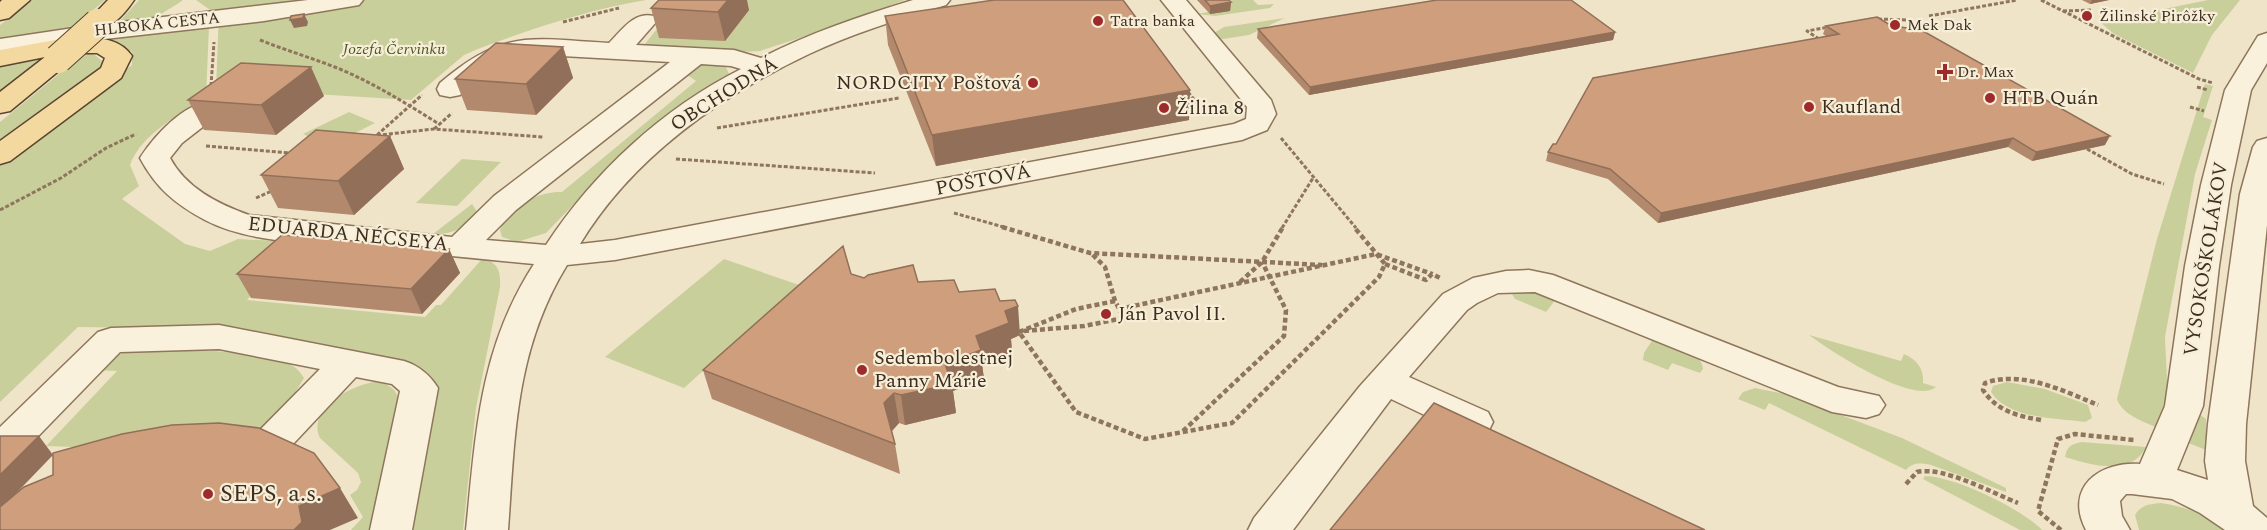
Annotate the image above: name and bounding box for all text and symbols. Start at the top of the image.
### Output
place label: Žilinské Pirôžky [2099,4,2216,28]
street label: HLBOKÁ CESTA [93,5,221,43]
place label: Tatra banka [1110,9,1195,33]
marker: Žilinské Pirôžky [2080,9,2094,23]
place label: Mek Dak [1907,13,1972,37]
marker: Tatra banka [1091,14,1105,28]
marker: Mek Dak [1888,18,1902,32]
park label: Jozefa Červinku [342,37,446,61]
street label: OBCHODNÁ [664,49,784,139]
place label: Dr. Max [1957,60,2014,84]
marker: Dr. Max [1938,65,1952,79]
place label: NORDCITY Poštová [836,68,1021,98]
marker: NORDCITY Poštová [1026,76,1040,90]
place label: HTB Quán [2002,83,2099,113]
marker: HTB Quán [1983,91,1997,105]
place label: Kaufland [1821,92,1901,122]
place label: Žilina 8 [1176,93,1244,123]
marker: Kaufland [1802,100,1816,114]
marker: Žilina 8 [1157,101,1171,115]
street label: POŠTOVÁ [933,156,1033,204]
street label: VYSOKOŠKOLÁKOV [2176,159,2236,359]
street label: EDUARDA NÉCSEYA [246,209,450,259]
place label: Ján Pavol II. [1118,299,1226,329]
marker: Ján Pavol II. [1099,307,1113,321]
place label: Sedembolestnej Panny Márie [874,343,1014,396]
marker: Sedembolestnej Panny Márie [855,363,869,377]
place label: SEPS, a.s. [220,476,322,512]
marker: SEPS, a.s. [201,487,215,501]

